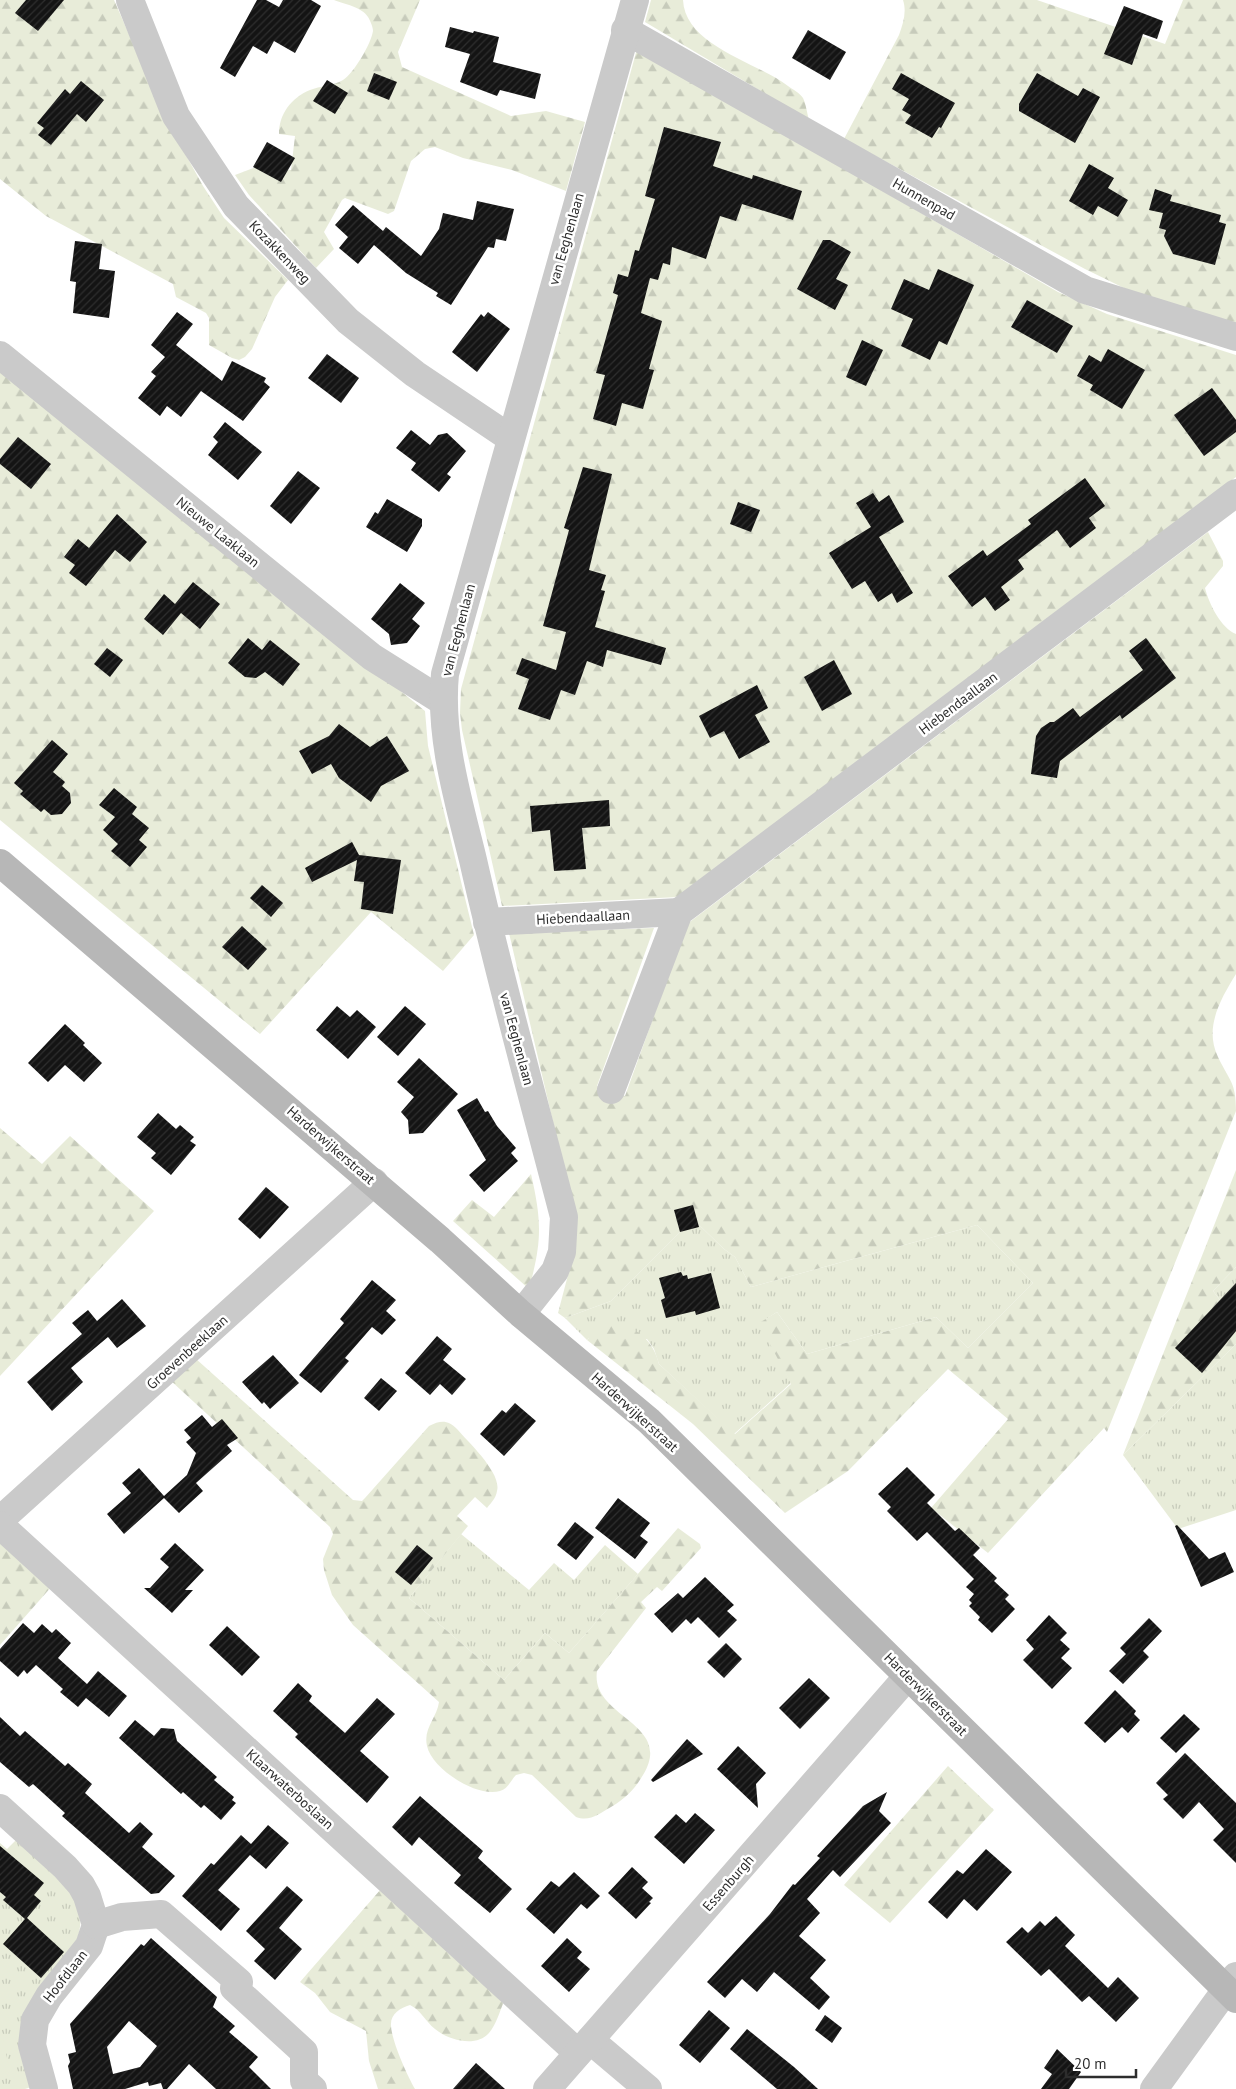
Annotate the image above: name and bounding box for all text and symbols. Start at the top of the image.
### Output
street label: Hunnenpad [890,174,958,224]
street label: van Eeghenlaan [544,191,588,287]
street label: Kozakkenweg [245,217,315,287]
street label: Nieuwe Laaklaan [173,493,263,571]
street label: van Eeghenlaan [437,582,479,678]
street label: Hiebendaallaan [915,668,1001,738]
street label: Hiebendaallaan [536,906,630,928]
street label: van Eeghenlaan [496,991,538,1087]
street label: Harderwijkerstraat [283,1102,379,1188]
street label: Groevenbeeklaan [143,1311,231,1393]
street label: Harderwijkerstraat [588,1368,682,1456]
street label: Harderwijkerstraat [880,1648,972,1740]
street label: Klaarwaterboslaan [243,1745,337,1833]
street label: Essenburgh [699,1851,757,1915]
street label: Hoofdlaan [39,1946,91,2006]
scale bar [1066,2046,1136,2078]
text: 20 m [1074,2054,1107,2073]

